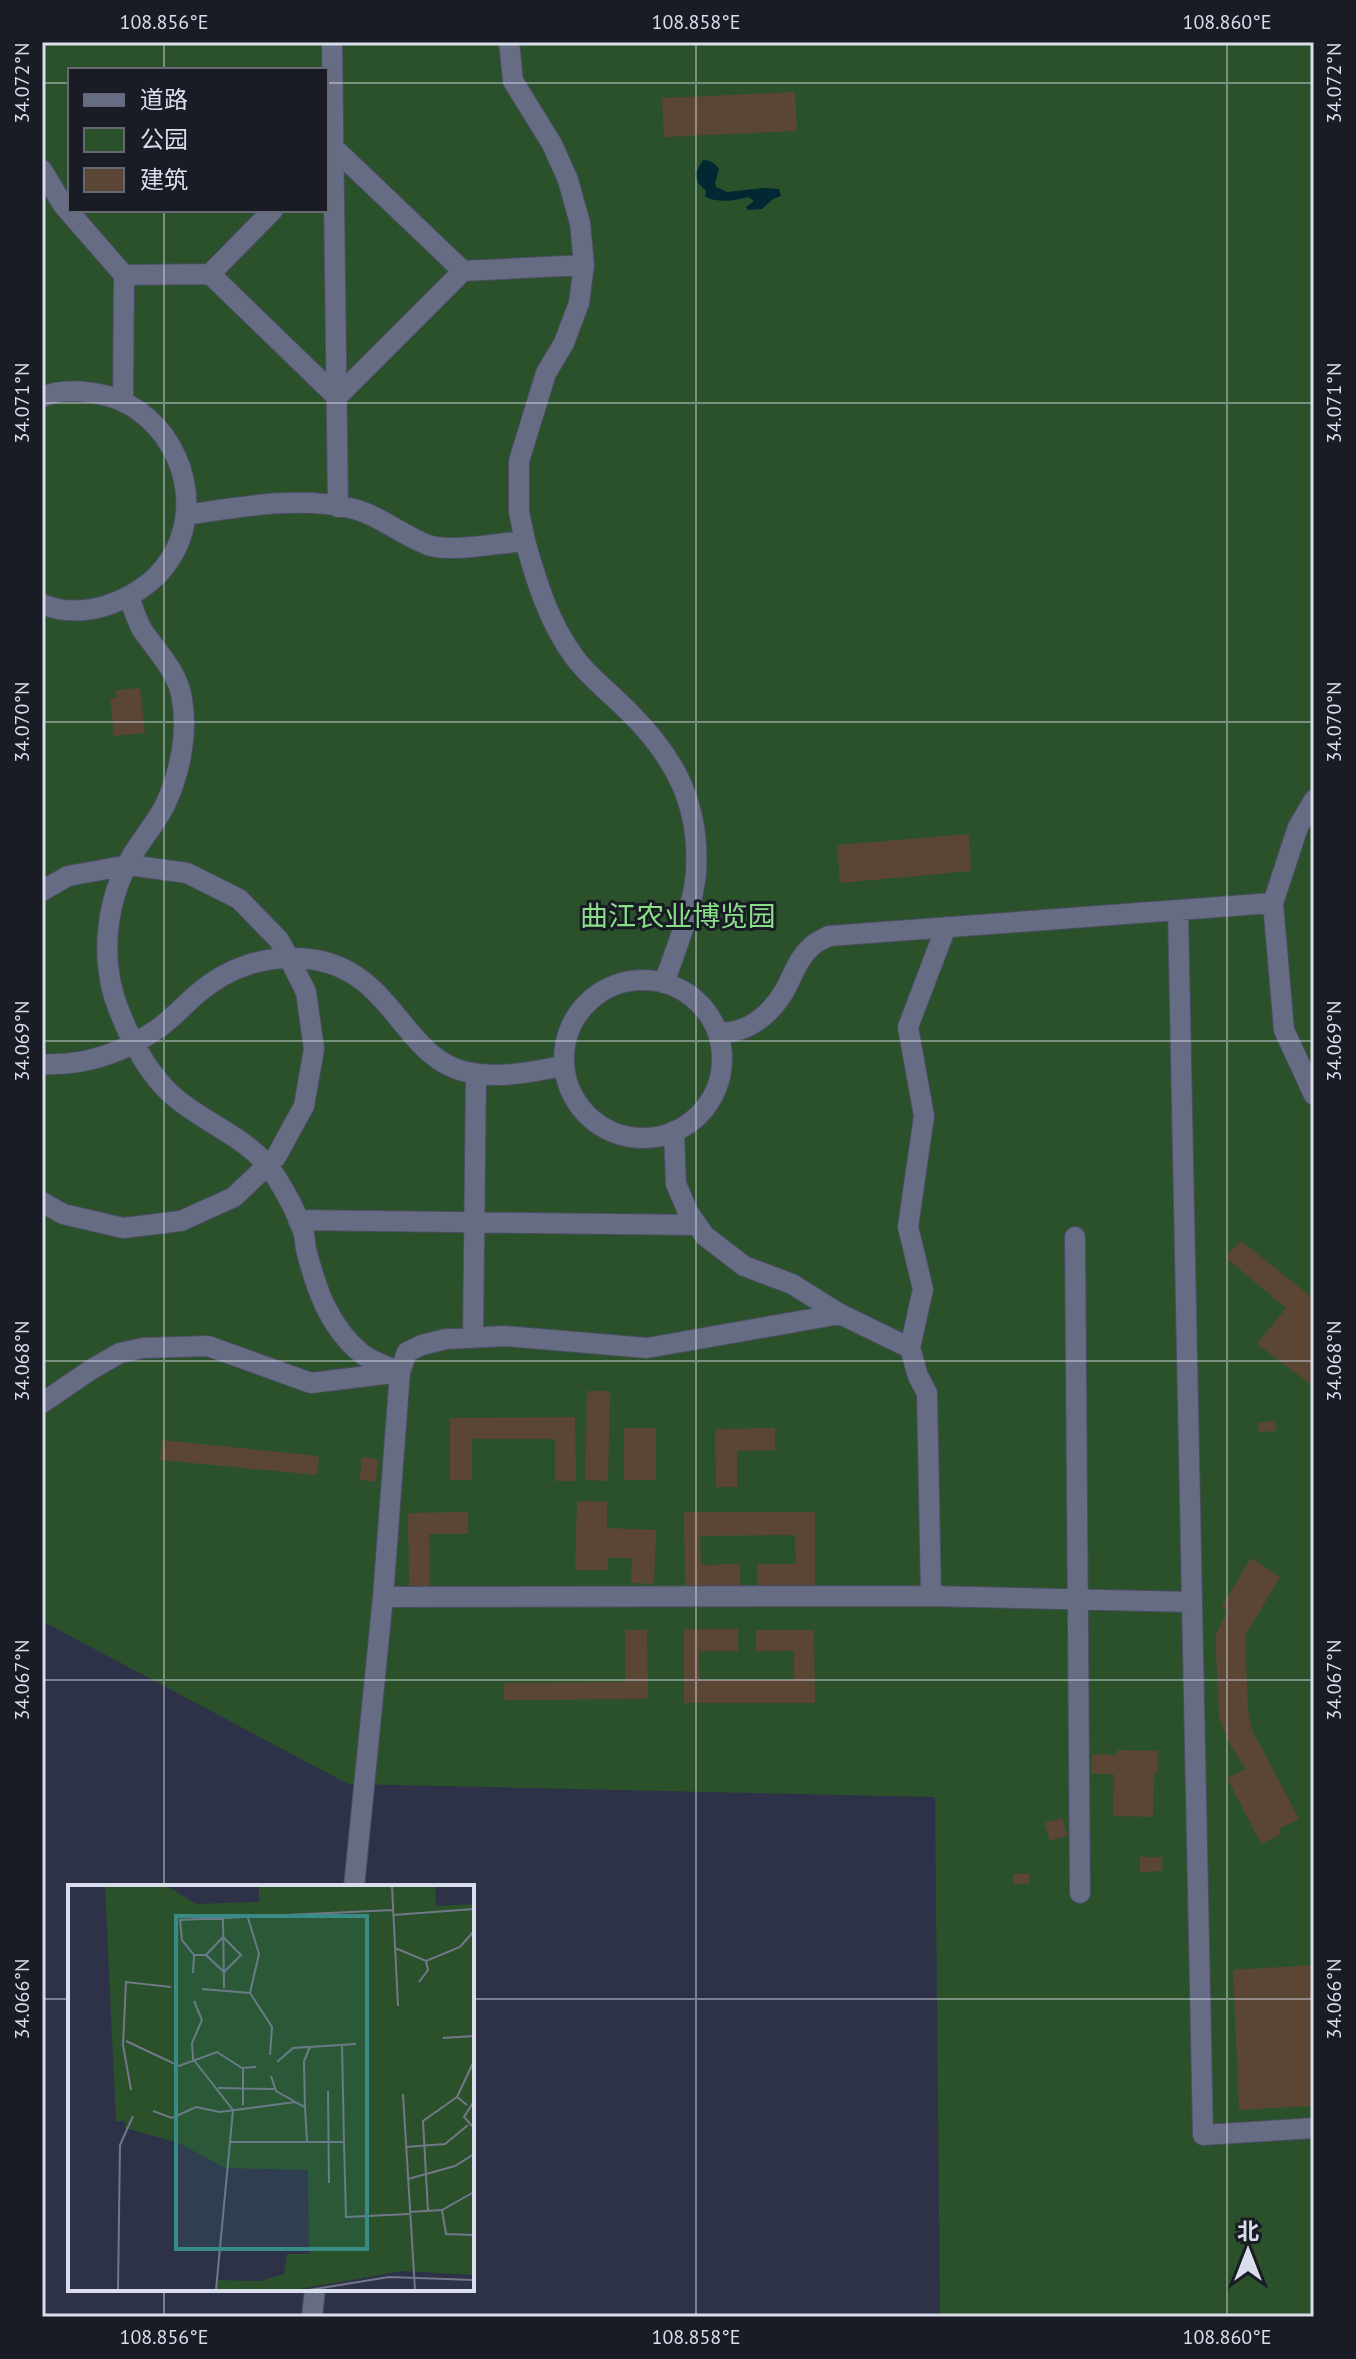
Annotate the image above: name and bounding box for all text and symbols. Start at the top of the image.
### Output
text: 108.856°E [120,9,208,35]
text: 108.858°E [652,9,740,35]
text: 108.860°E [1183,9,1271,35]
text: 34.072°N [9,43,35,123]
text: 34.072°N [1321,43,1347,123]
legend [68,68,328,212]
text: 道路 [140,84,188,115]
text: 公园 [140,124,188,155]
text: 建筑 [140,164,188,195]
text: 34.071°N [9,363,35,443]
text: 34.071°N [1321,363,1347,443]
text: 34.070°N [9,682,35,762]
text: 34.070°N [1321,682,1347,762]
park label: 曲江农业博览园 [580,897,776,934]
text: 34.069°N [9,1001,35,1081]
text: 34.069°N [1321,1001,1347,1081]
text: 34.068°N [9,1321,35,1401]
text: 34.068°N [1321,1321,1347,1401]
text: 34.067°N [9,1640,35,1720]
text: 34.067°N [1321,1640,1347,1720]
inset map [68,1885,474,2291]
text: 34.066°N [9,1959,35,2039]
text: 34.066°N [1321,1959,1347,2039]
north arrow [1208,2211,1288,2291]
text: 北 [1237,2217,1259,2245]
text: 108.856°E [120,2324,208,2350]
text: 108.858°E [652,2324,740,2350]
text: 108.860°E [1183,2324,1271,2350]

